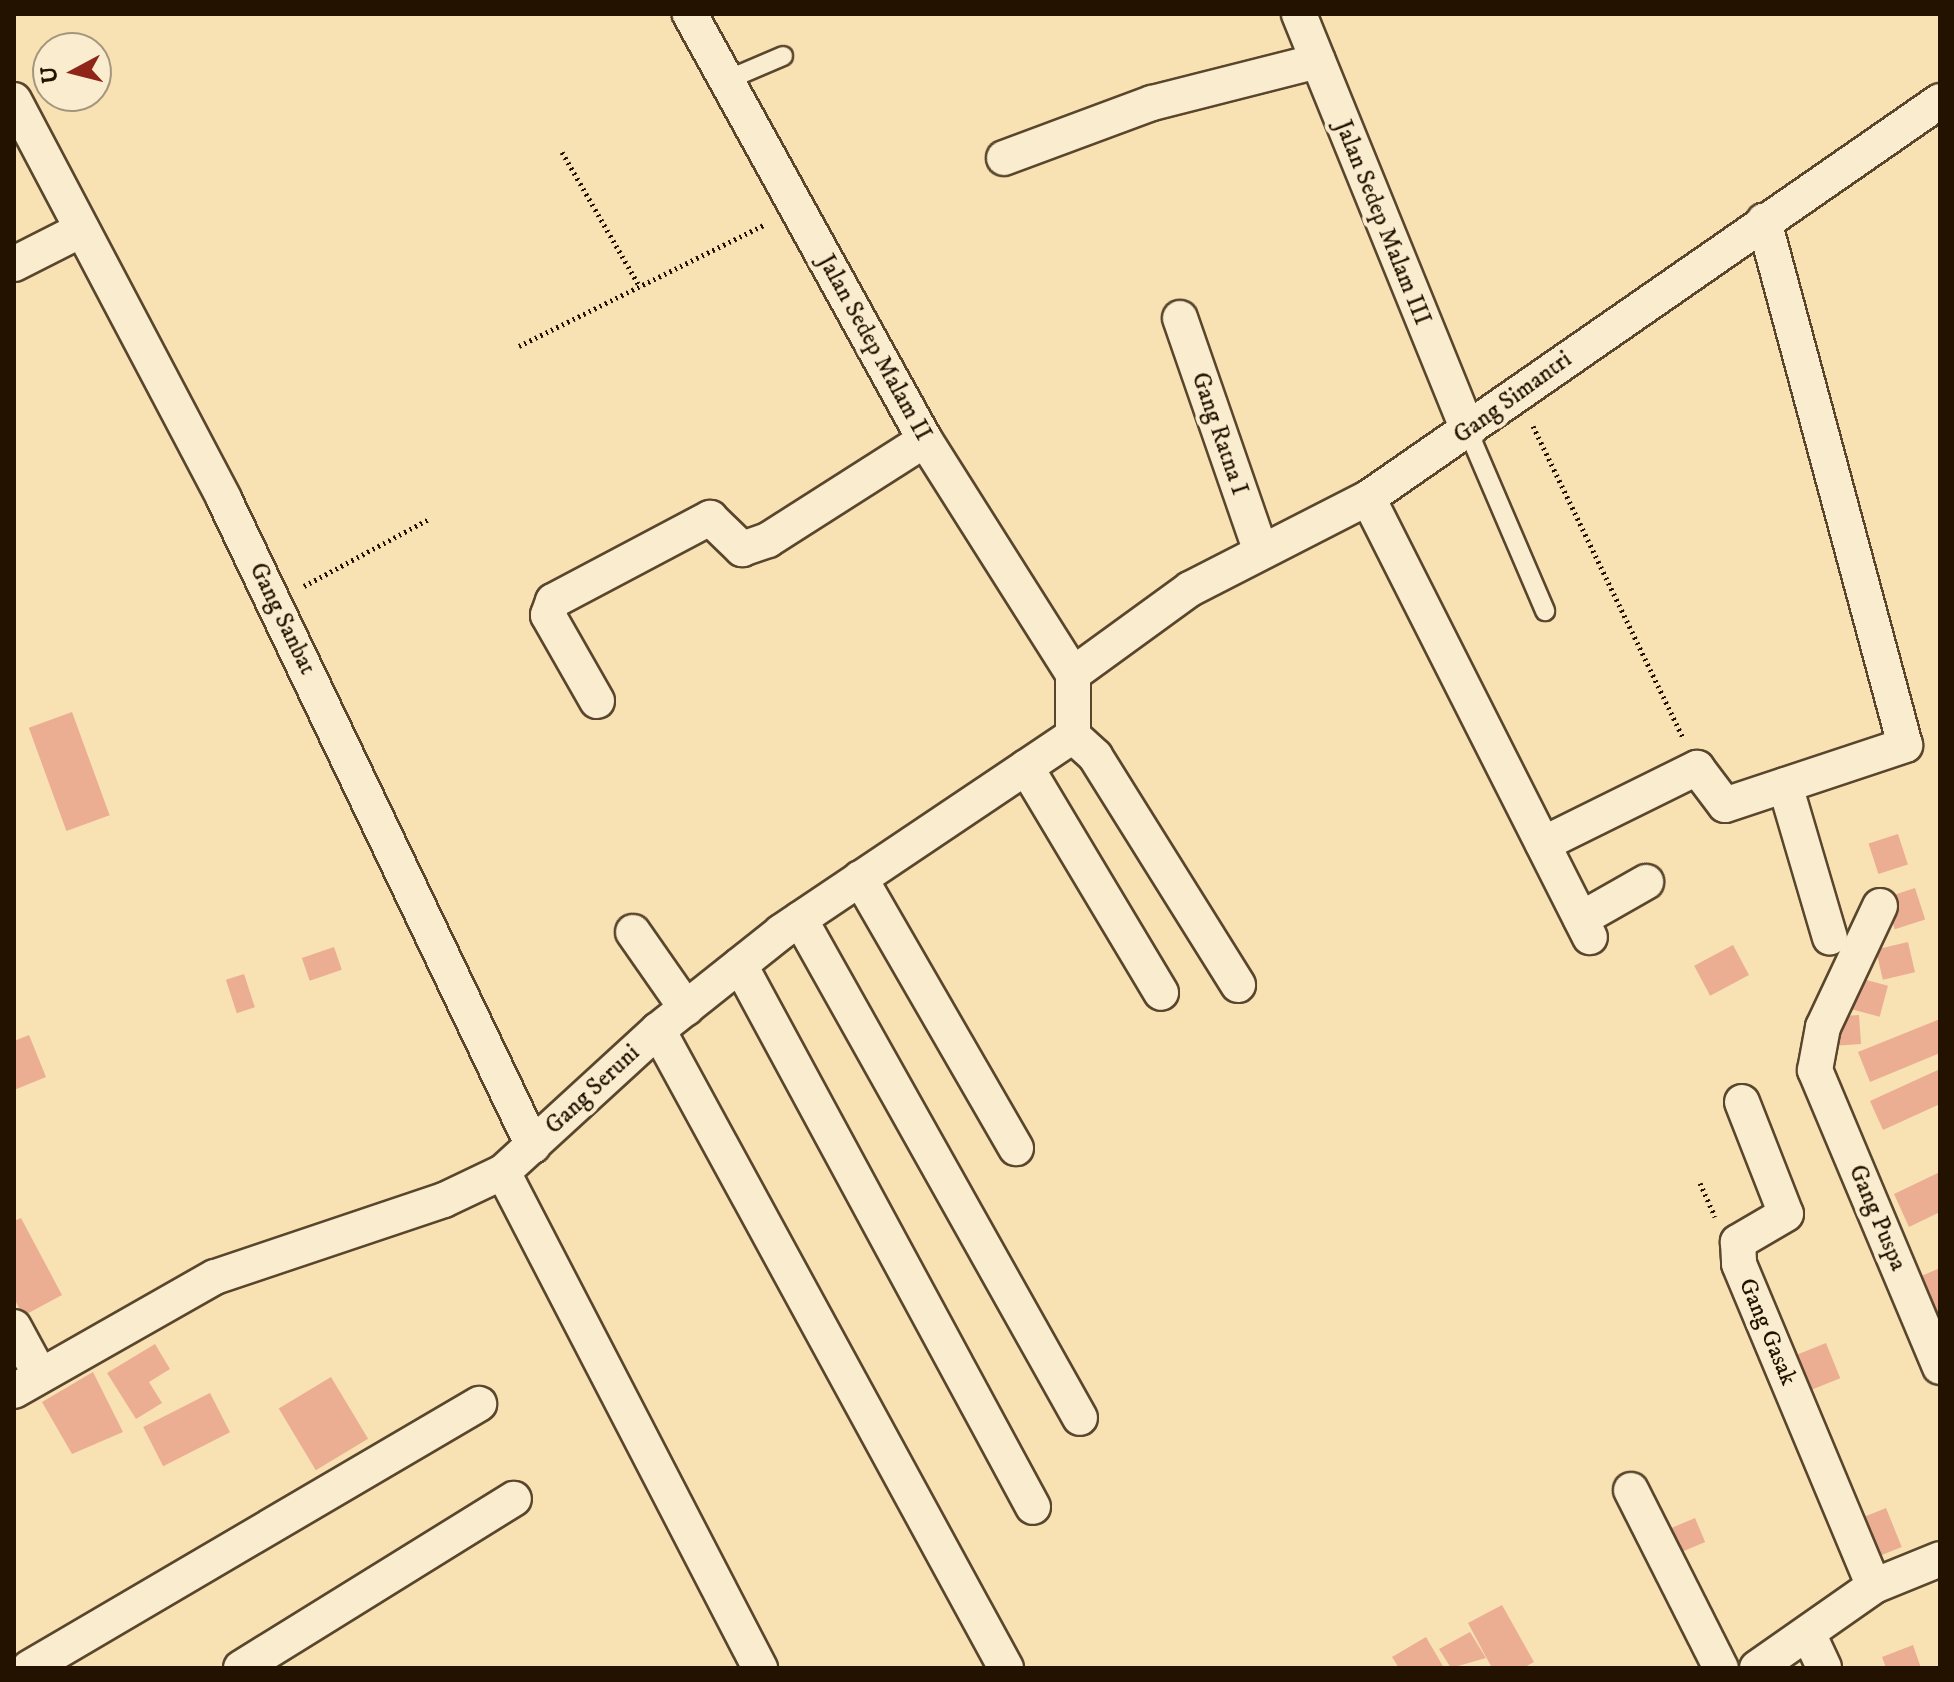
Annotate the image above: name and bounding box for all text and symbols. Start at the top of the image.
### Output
north arrow [32,32,112,112]
text: U [35,65,64,85]
street label: Jalan Sedep Malam III [1328,116,1436,330]
street label: Jalan Sedep Malam II [811,250,937,446]
street label: Gang Simantri [1448,346,1578,450]
street label: Gang Ratna I [1185,369,1253,499]
street label: Gang Sanbat [243,558,321,680]
street label: Gang Seruni [540,1039,646,1141]
street label: Gang Puspa [1842,1161,1912,1275]
street label: Gang Gasak [1732,1274,1802,1390]

